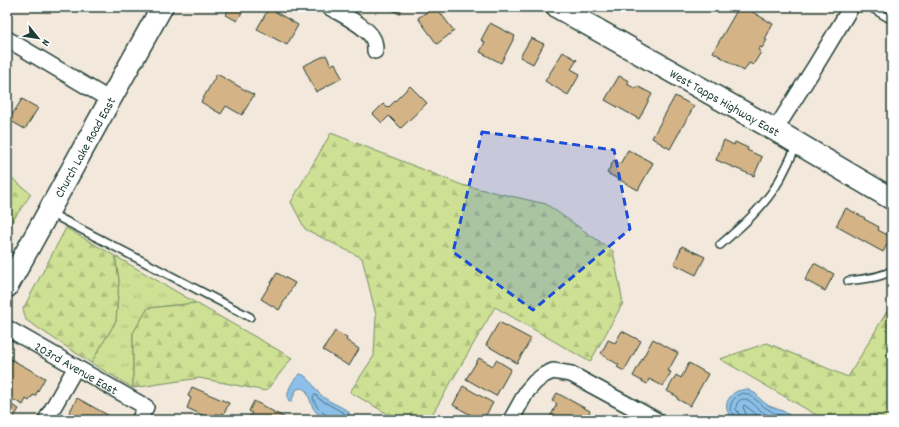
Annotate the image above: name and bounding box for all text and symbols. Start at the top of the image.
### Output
north arrow [18,18,58,58]
text: N [36,36,53,49]
street label: West Tapps Highway East [665,65,783,143]
street label: Church Lake Road East [51,94,122,202]
street label: 203rd Avenue East [30,338,121,401]

